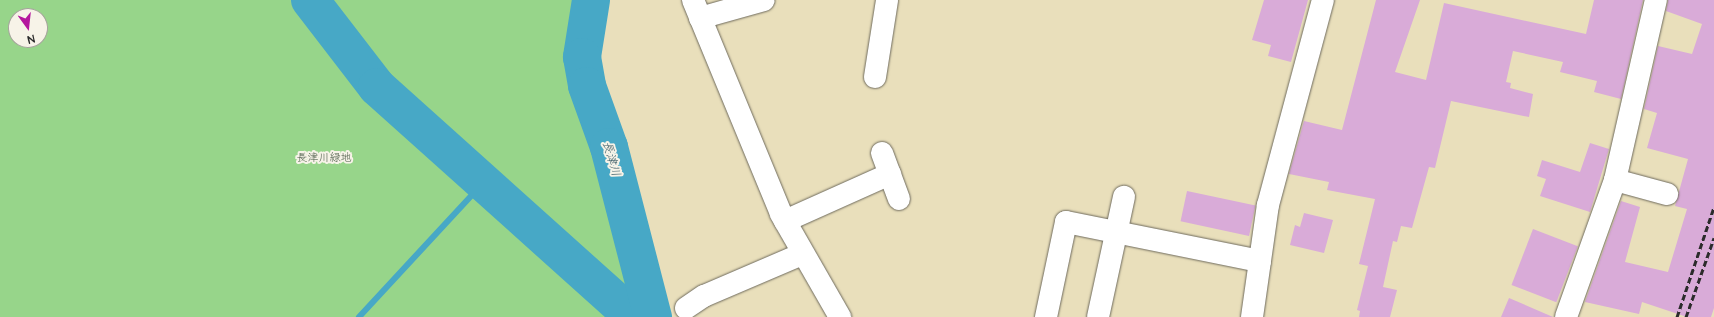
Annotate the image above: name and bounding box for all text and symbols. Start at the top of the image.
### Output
north arrow [8,8,48,48]
text: N [26,31,36,47]
water label: 長津川 [599,140,623,178]
park label: 長津川緑地 [297,151,351,165]

